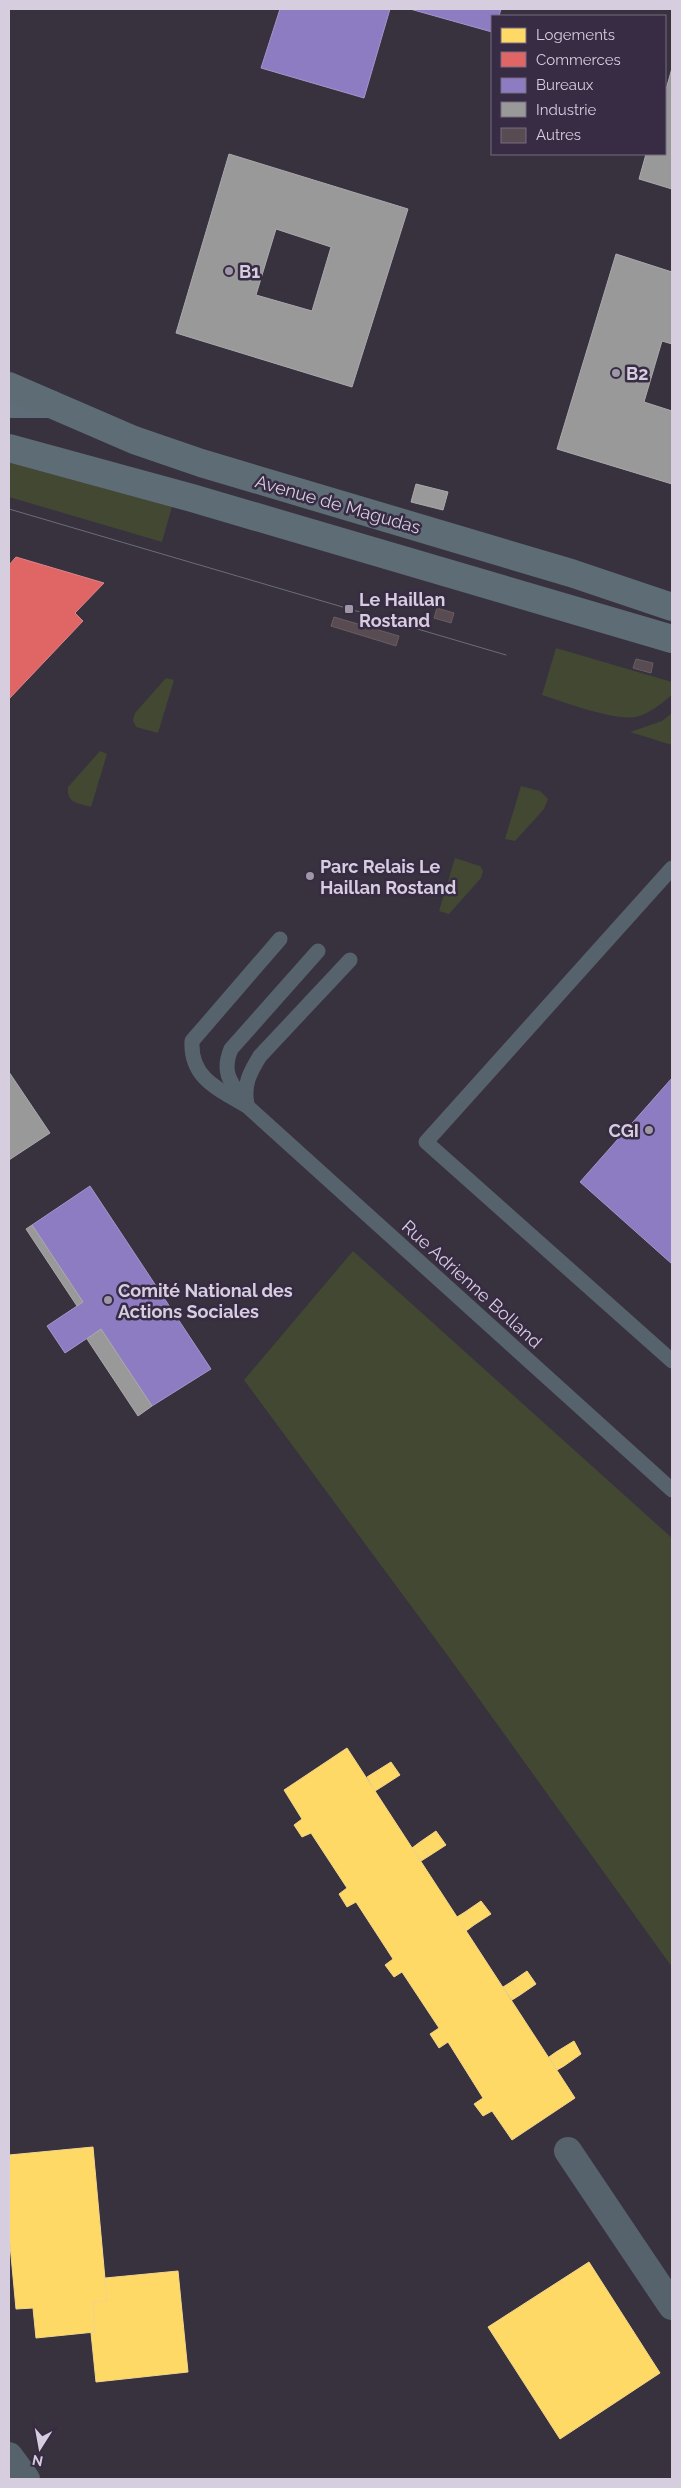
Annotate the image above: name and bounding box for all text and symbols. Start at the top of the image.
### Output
legend [491,15,666,155]
text: Logements [536,26,615,44]
text: Commerces [536,51,621,69]
text: Bureaux [536,76,594,94]
text: Industrie [536,101,597,119]
text: Autres [536,126,581,144]
place label: B1 [239,261,260,282]
marker: B1 [223,265,235,277]
place label: B2 [626,363,648,384]
marker: B2 [610,367,622,379]
street label: Avenue de Magudas [253,470,423,538]
place label: Le Haillan Rostand [359,589,445,631]
marker: Le Haillan Rostand [343,603,355,615]
place label: Parc Relais Le Haillan Rostand [320,856,456,898]
marker: Parc Relais Le Haillan Rostand [304,870,316,882]
place label: CGI [609,1120,639,1141]
marker: CGI [643,1124,655,1136]
street label: Rue Adrienne Bolland [398,1216,546,1352]
place label: Comité National des Actions Sociales [118,1280,293,1322]
marker: Comité National des Actions Sociales [102,1294,114,1306]
north arrow [15,2423,65,2473]
text: N [31,2452,44,2470]

